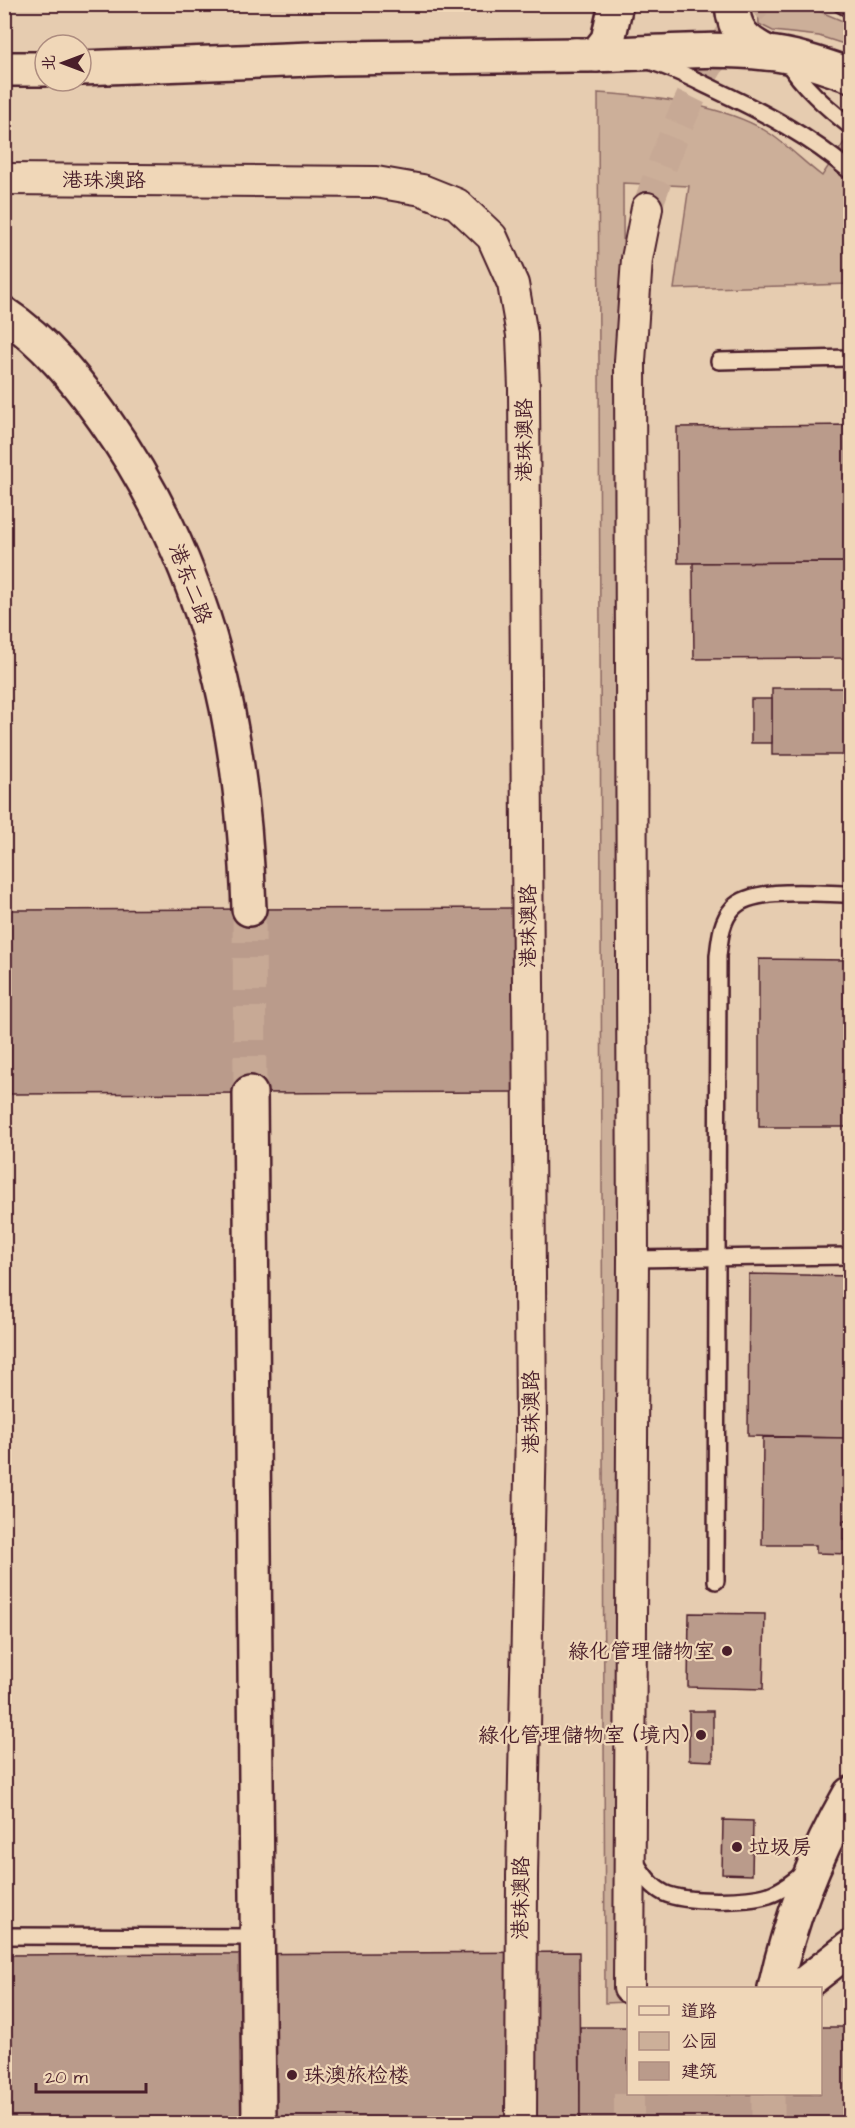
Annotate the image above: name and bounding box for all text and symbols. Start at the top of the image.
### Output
north arrow [33,33,93,93]
text: 北 [38,55,60,71]
street label: 港珠澳路 [62,166,146,195]
street label: 港珠澳路 [510,398,539,482]
street label: 港东二路 [161,540,219,628]
street label: 港珠澳路 [514,884,543,968]
street label: 港珠澳路 [517,1370,546,1454]
place label: 綠化管理儲物室 [568,1637,715,1666]
marker: 綠化管理儲物室 [720,1644,734,1658]
place label: 綠化管理儲物室 (境內) [478,1721,689,1750]
marker: 綠化管理儲物室 (境內) [694,1728,708,1742]
place label: 垃圾房 [749,1833,812,1862]
marker: 垃圾房 [730,1840,744,1854]
street label: 港珠澳路 [506,1856,536,1940]
legend [627,1987,822,2095]
text: 道路 [681,1999,717,2024]
text: 公园 [681,2029,717,2054]
scale bar [36,2056,146,2094]
text: 建筑 [681,2059,717,2084]
place label: 珠澳旅检楼 [304,2061,409,2090]
text: 20 m [45,2065,88,2090]
marker: 珠澳旅检楼 [285,2068,299,2082]

